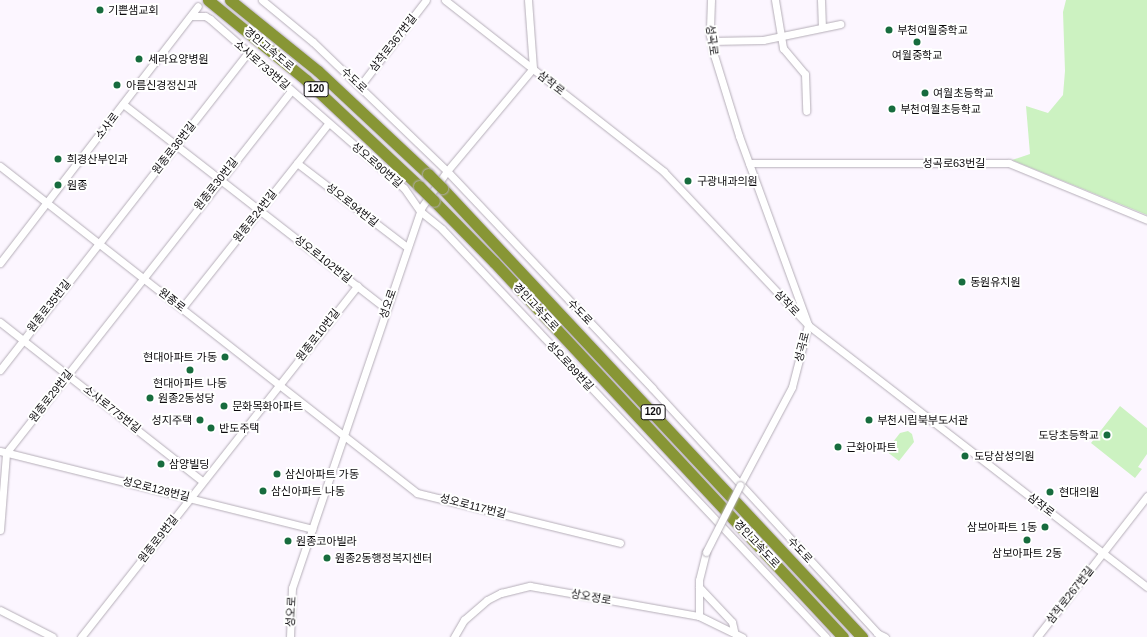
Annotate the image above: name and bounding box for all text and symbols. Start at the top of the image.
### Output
place label: 기쁜샘교회 [108,3,159,17]
marker: 기쁜샘교회 [95,5,105,15]
street label: 삼작로367번길 [367,12,419,74]
place label: 부천여월중학교 [897,23,968,37]
street label: 경인고속도로 [242,24,296,74]
street label: 성곡로 [703,24,721,56]
marker: 부천여월중학교 [884,25,894,35]
street label: 소사로733번길 [232,37,292,93]
marker: 여월중학교 [912,37,922,47]
place label: 여월중학교 [892,48,942,62]
place label: 세라요양병원 [148,52,209,66]
marker: 세라요양병원 [133,53,145,65]
street label: 수도로 [338,65,370,95]
street label: 삼작로 [535,68,567,98]
place label: 아름신경정신과 [126,78,197,92]
marker: 아름신경정신과 [111,79,123,91]
road number: 120 [303,81,329,97]
place label: 여월초등학교 [933,86,994,100]
marker: 여월초등학교 [920,88,930,98]
place label: 부천여월초등학교 [900,102,981,116]
marker: 부천여월초등학교 [887,104,897,114]
street label: 소사로 [93,110,121,142]
street label: 원종로36번길 [149,119,199,177]
street label: 성오로90번길 [349,139,405,191]
place label: 희경산부인과 [67,152,128,166]
marker: 희경산부인과 [52,153,64,165]
street label: 원종로30번길 [191,155,241,213]
street label: 성곡로63번길 [923,156,985,170]
place label: 구광내과의원 [697,174,758,188]
marker: 구광내과의원 [682,175,694,187]
place label: 원종 [67,178,87,192]
marker: 원종 [52,179,64,191]
street label: 성오로94번길 [323,180,381,230]
street label: 원종로24번길 [230,187,280,245]
street label: 성오로102번길 [292,233,354,285]
place label: 동원유치원 [970,275,1021,289]
street label: 원종로35번길 [24,277,74,335]
marker: 동원유치원 [957,277,967,287]
street label: 경인고속도로 [510,280,562,334]
street label: 원종로 [156,285,188,315]
street label: 성오로 [377,287,399,321]
street label: 삼작로 [772,287,802,319]
street label: 수도로 [565,296,595,328]
street label: 원종로10번길 [293,306,343,364]
street label: 성곡로 [792,331,812,363]
street label: 성오로89번길 [544,339,596,393]
place label: 현대아파트 가동 [143,350,217,364]
marker: 현대아파트 가동 [220,352,230,362]
marker: 현대아파트 나동 [185,365,195,375]
street label: 원종로29번길 [26,367,76,425]
place label: 현대아파트 나동 [153,376,227,390]
street label: 소사로775번길 [81,383,143,435]
place label: 원종2동성당 [158,391,215,405]
marker: 원종2동성당 [145,393,155,403]
place label: 문화목화아파트 [232,399,303,413]
marker: 문화목화아파트 [219,401,229,411]
road number: 120 [640,404,666,420]
place label: 성지주택 [152,413,192,427]
place label: 부천시립북부도서관 [877,413,968,427]
marker: 성지주택 [195,415,205,425]
marker: 부천시립북부도서관 [864,415,874,425]
place label: 반도주택 [219,421,259,435]
marker: 반도주택 [206,423,216,433]
place label: 도당초등학교 [1038,428,1099,442]
marker: 도당초등학교 [1102,430,1112,440]
place label: 근화아파트 [846,440,897,454]
marker: 근화아파트 [833,442,843,452]
place label: 도당삼성의원 [974,449,1035,463]
marker: 도당삼성의원 [959,450,971,462]
place label: 삼양빌딩 [169,457,209,471]
marker: 삼양빌딩 [156,459,166,469]
place label: 삼신아파트 가동 [285,467,359,481]
marker: 삼신아파트 가동 [272,469,282,479]
street label: 성오로128번길 [121,474,191,504]
place label: 삼신아파트 나동 [271,484,345,498]
place label: 현대의원 [1059,485,1099,499]
marker: 삼신아파트 나동 [258,486,268,496]
marker: 현대의원 [1044,486,1056,498]
street label: 삼작로 [1025,490,1057,520]
street label: 성오로117번길 [438,491,508,521]
street label: 원종로9번길 [135,513,181,565]
street label: 경인고속도로 [731,517,783,571]
place label: 삼보아파트 1동 [967,520,1037,534]
marker: 삼보아파트 1동 [1040,522,1050,532]
place label: 원종코아빌라 [296,534,357,548]
street label: 수도로 [785,534,815,566]
marker: 삼보아파트 2동 [1022,535,1032,545]
marker: 원종코아빌라 [283,536,293,546]
place label: 삼보아파트 2동 [992,546,1062,560]
place label: 원종2동행정복지센터 [335,551,432,565]
marker: 원종2동행정복지센터 [322,553,332,563]
street label: 삼작로267번길 [1044,564,1096,626]
street label: 상오정로 [570,587,612,607]
street label: 성오로 [284,596,298,628]

